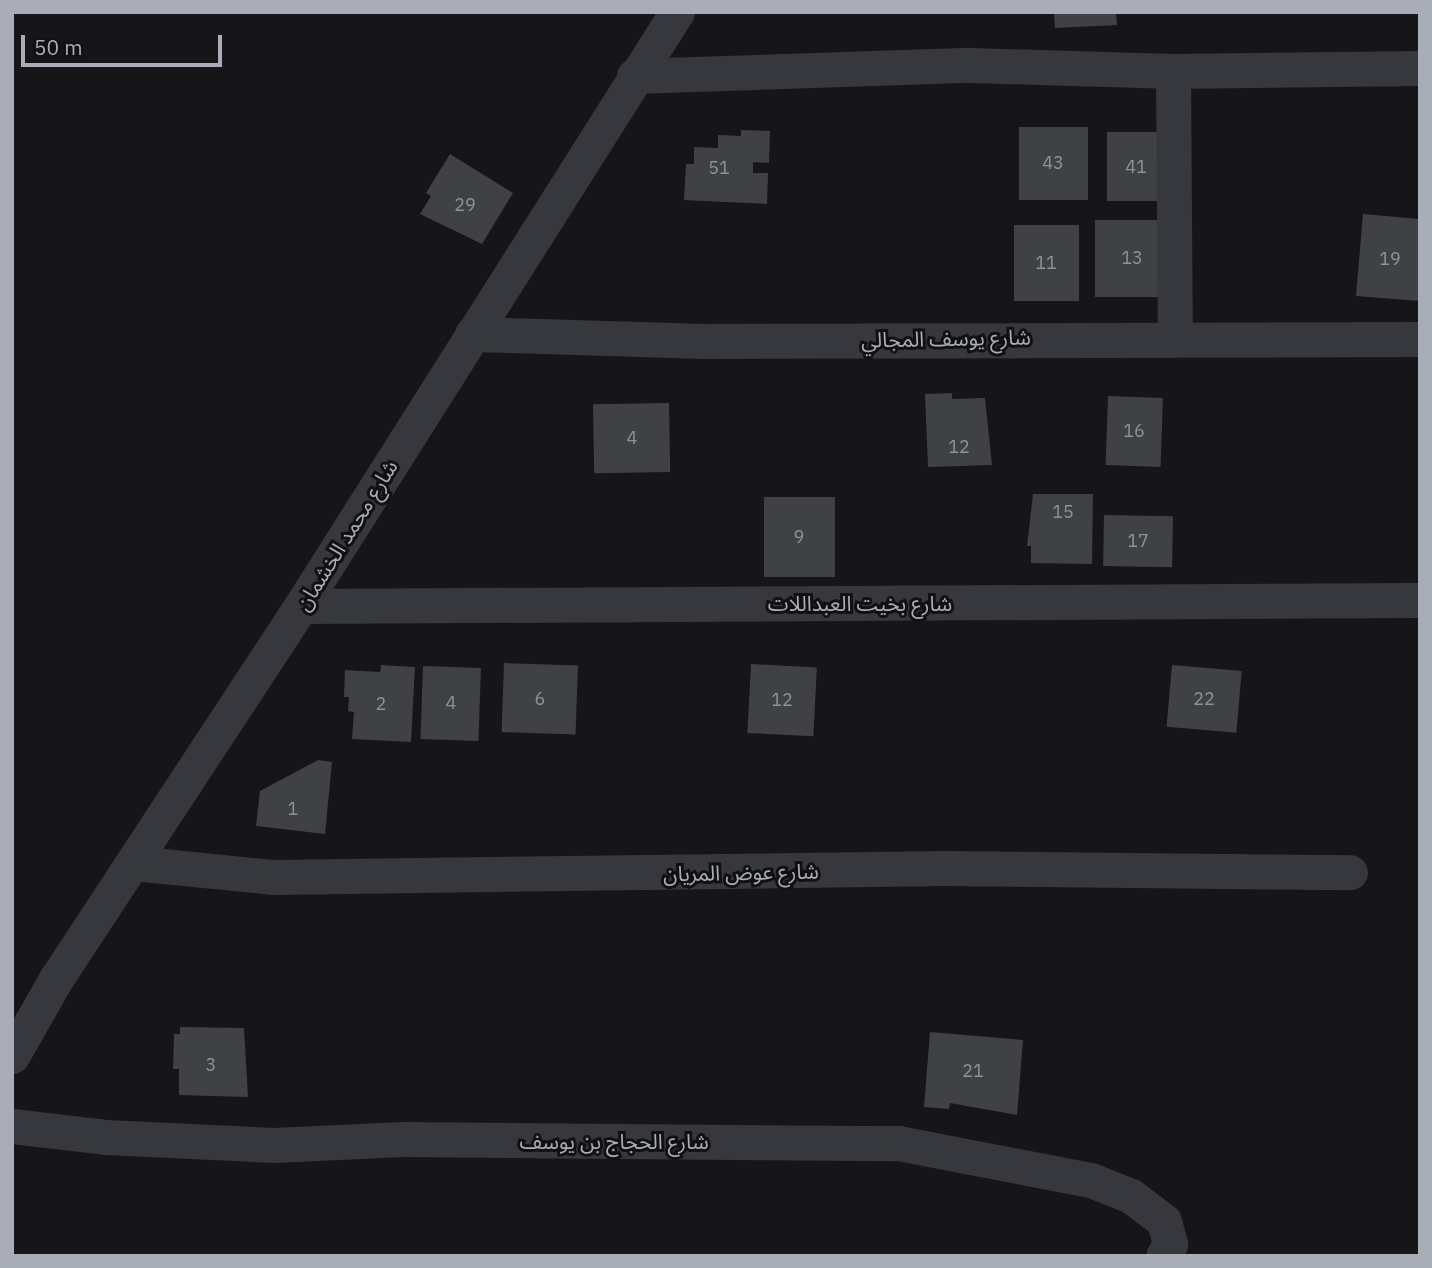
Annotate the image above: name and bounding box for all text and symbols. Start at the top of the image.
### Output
scale bar [24,21,226,65]
text: 50 m [34,33,83,61]
house number: 43 [1042,152,1064,174]
house number: 41 [1125,156,1147,178]
house number: 51 [708,157,730,179]
house number: 29 [454,194,476,216]
house number: 13 [1121,247,1143,269]
house number: 19 [1379,248,1401,270]
house number: 11 [1035,252,1057,274]
street label: شارع يوسف المجالي [861,324,1031,352]
house number: 16 [1123,420,1145,442]
house number: 4 [627,427,637,449]
house number: 12 [948,436,970,458]
street label: شارع محمد الخشمان [290,455,402,615]
house number: 15 [1052,501,1074,523]
house number: 9 [794,526,804,548]
house number: 17 [1127,530,1149,552]
street label: شارع بخيت العبداللات [768,590,952,616]
house number: 6 [535,688,545,710]
house number: 22 [1193,688,1215,710]
house number: 12 [771,689,793,711]
house number: 4 [446,692,456,714]
house number: 2 [376,693,386,715]
house number: 1 [288,798,298,820]
street label: شارع عوض المريان [663,858,819,886]
house number: 3 [206,1054,216,1076]
house number: 21 [962,1060,984,1082]
street label: شارع الحجاج بن يوسف [519,1128,709,1154]

